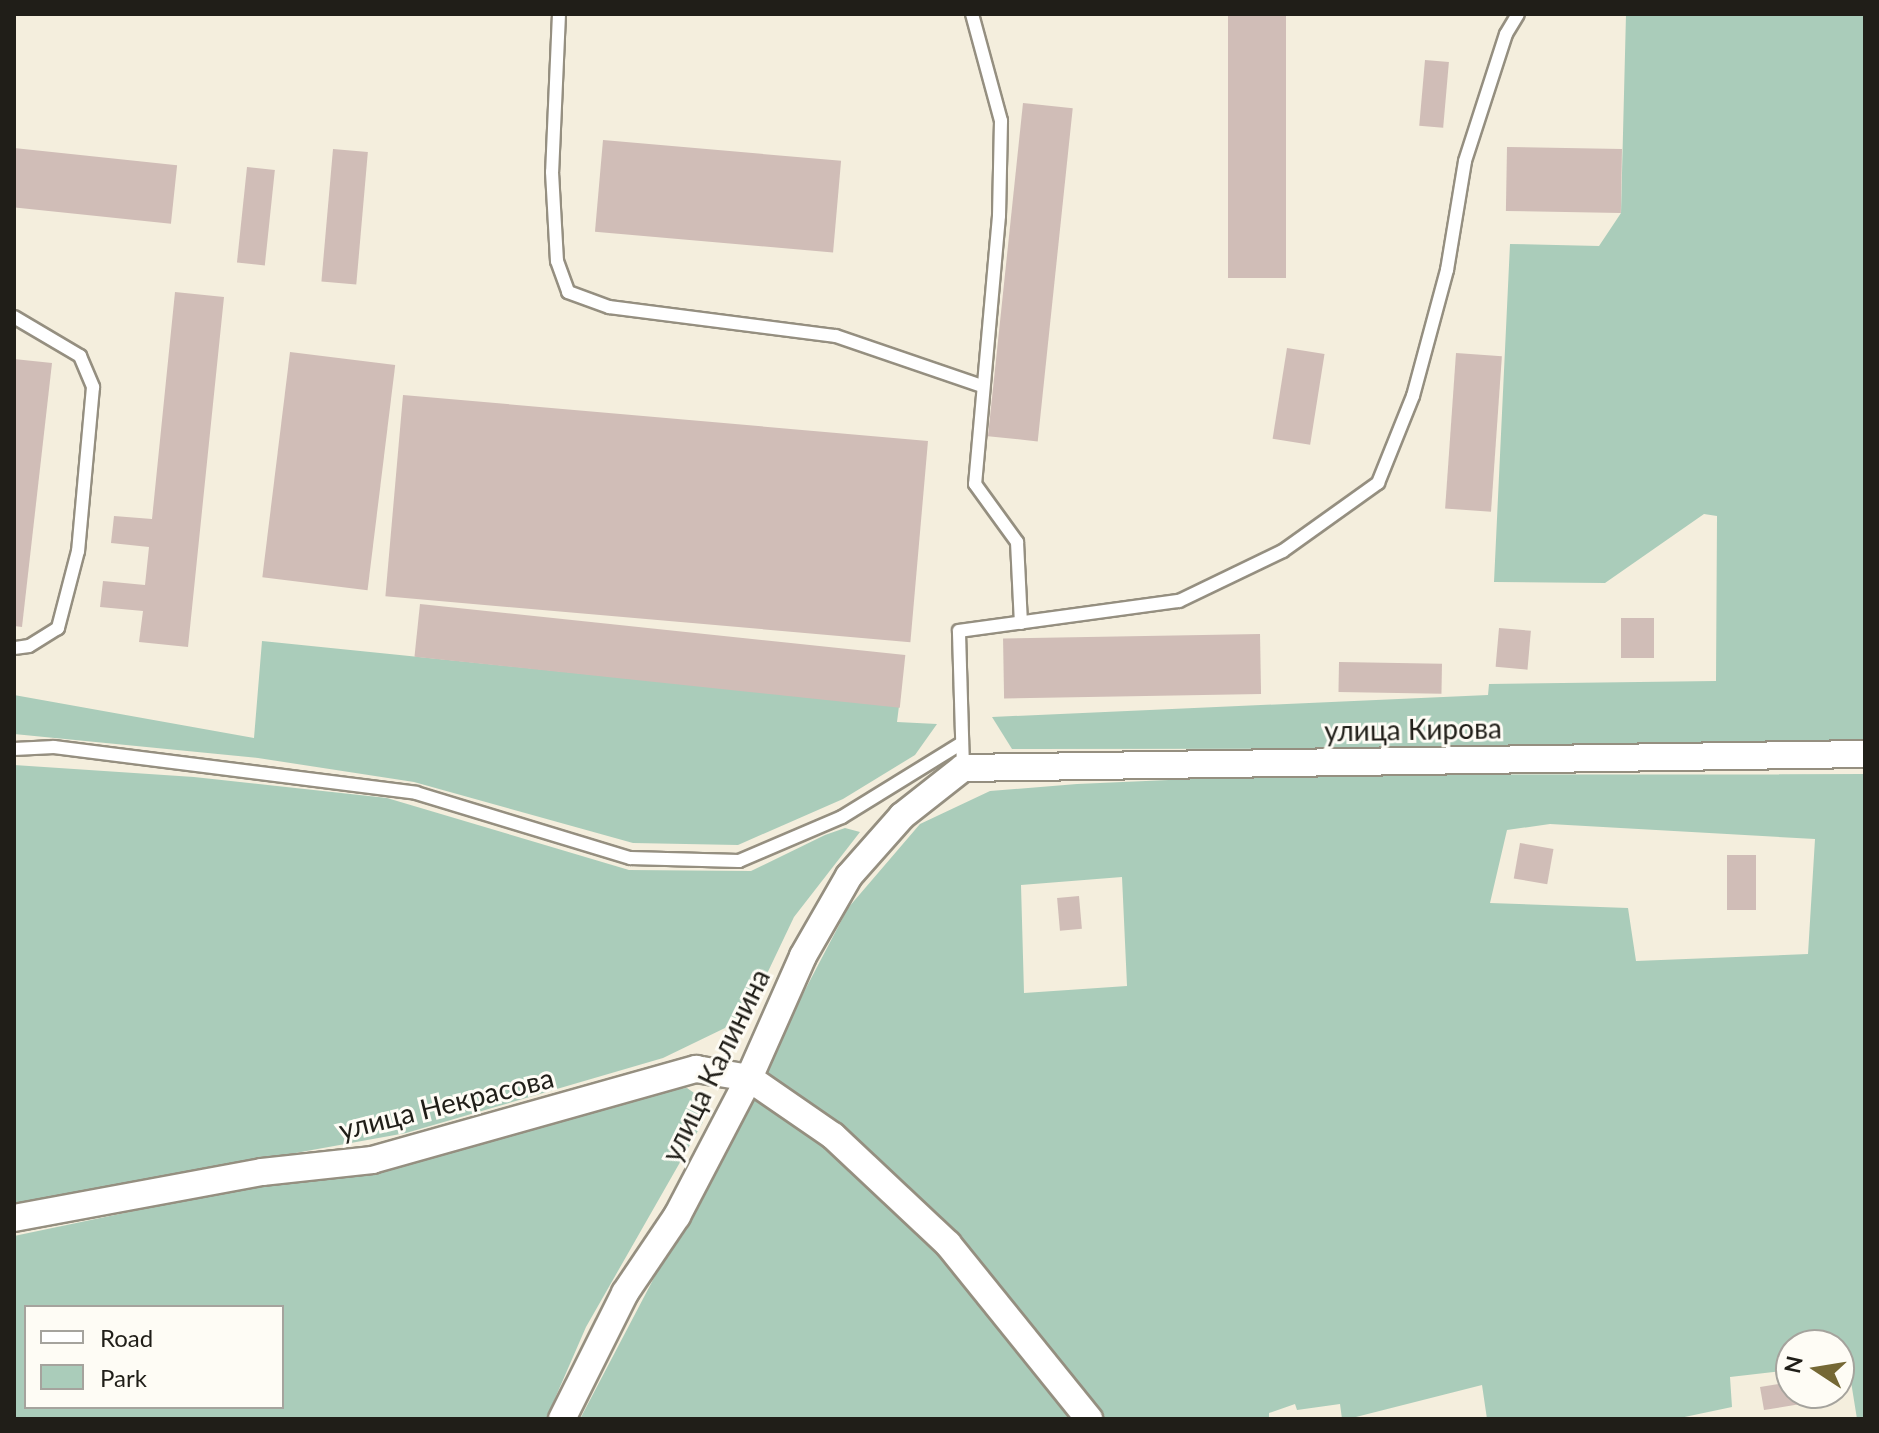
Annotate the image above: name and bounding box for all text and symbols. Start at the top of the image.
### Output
street label: улица Кирова [1324,711,1502,747]
street label: улица Калинина [654,963,776,1167]
street label: улица Некрасова [335,1060,557,1146]
legend [24,1305,284,1409]
text: Road [100,1323,153,1352]
north arrow [1775,1329,1855,1409]
text: N [1778,1353,1808,1375]
text: Park [100,1363,147,1392]

